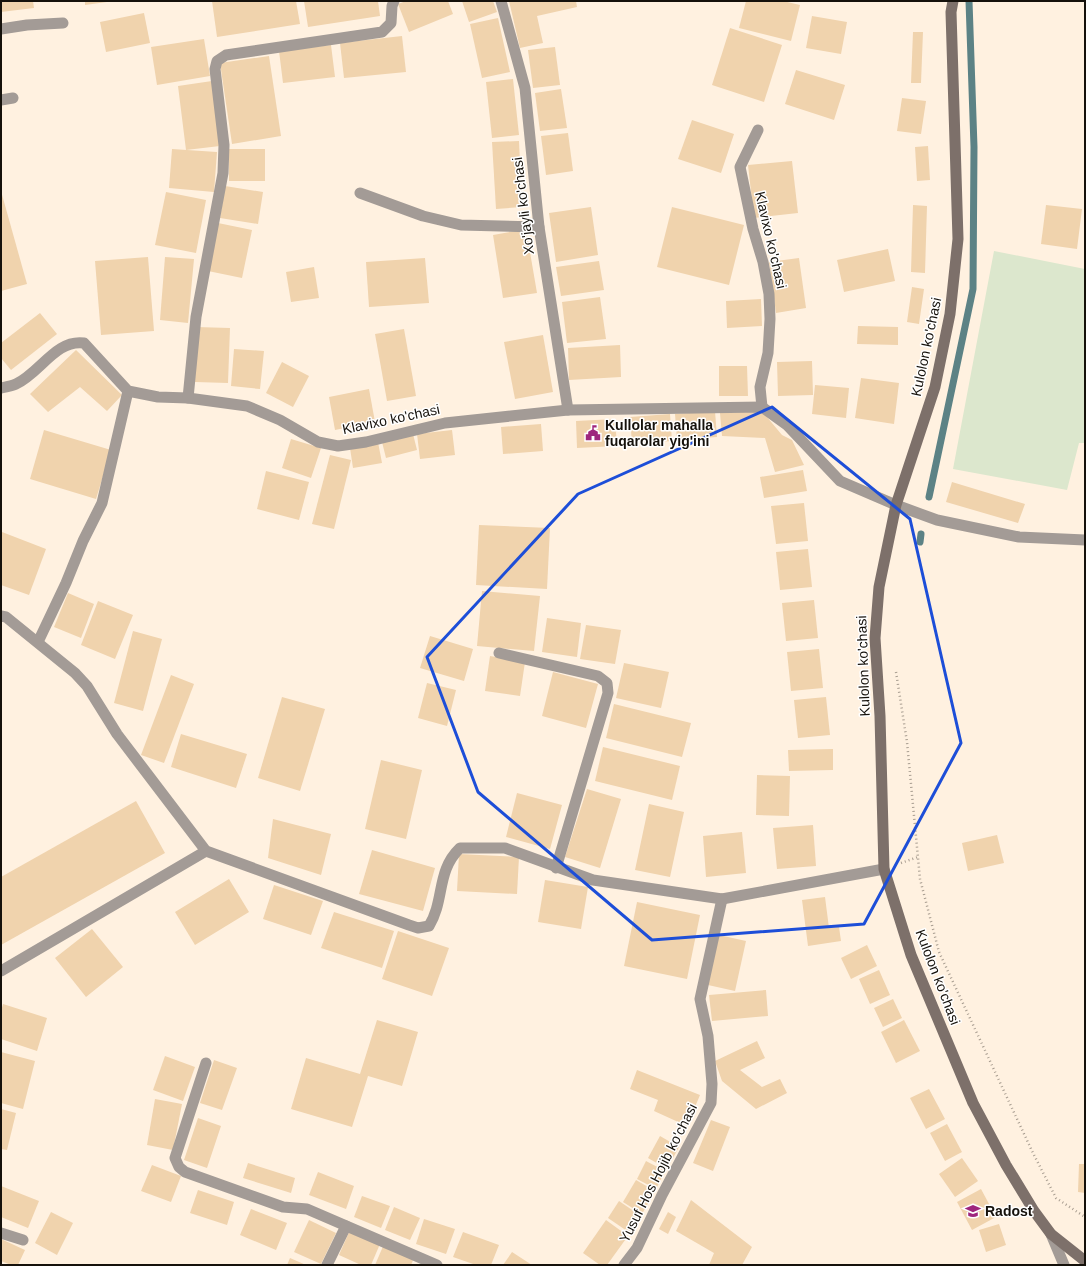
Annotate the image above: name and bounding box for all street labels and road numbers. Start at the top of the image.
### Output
street label: Xo'jayli ko'chasi [509,156,537,256]
street label: Klavixo ko'chasi [752,190,790,290]
street label: Kulolon ko'chasi [908,296,944,398]
street label: Klavixo ko'chasi [341,401,441,437]
street label: Kulolon ko'chasi [853,615,873,717]
street label: Kulolon ko'chasi [912,927,964,1027]
street label: Yusuf Hos Hojib ko'chasi [616,1101,700,1245]

